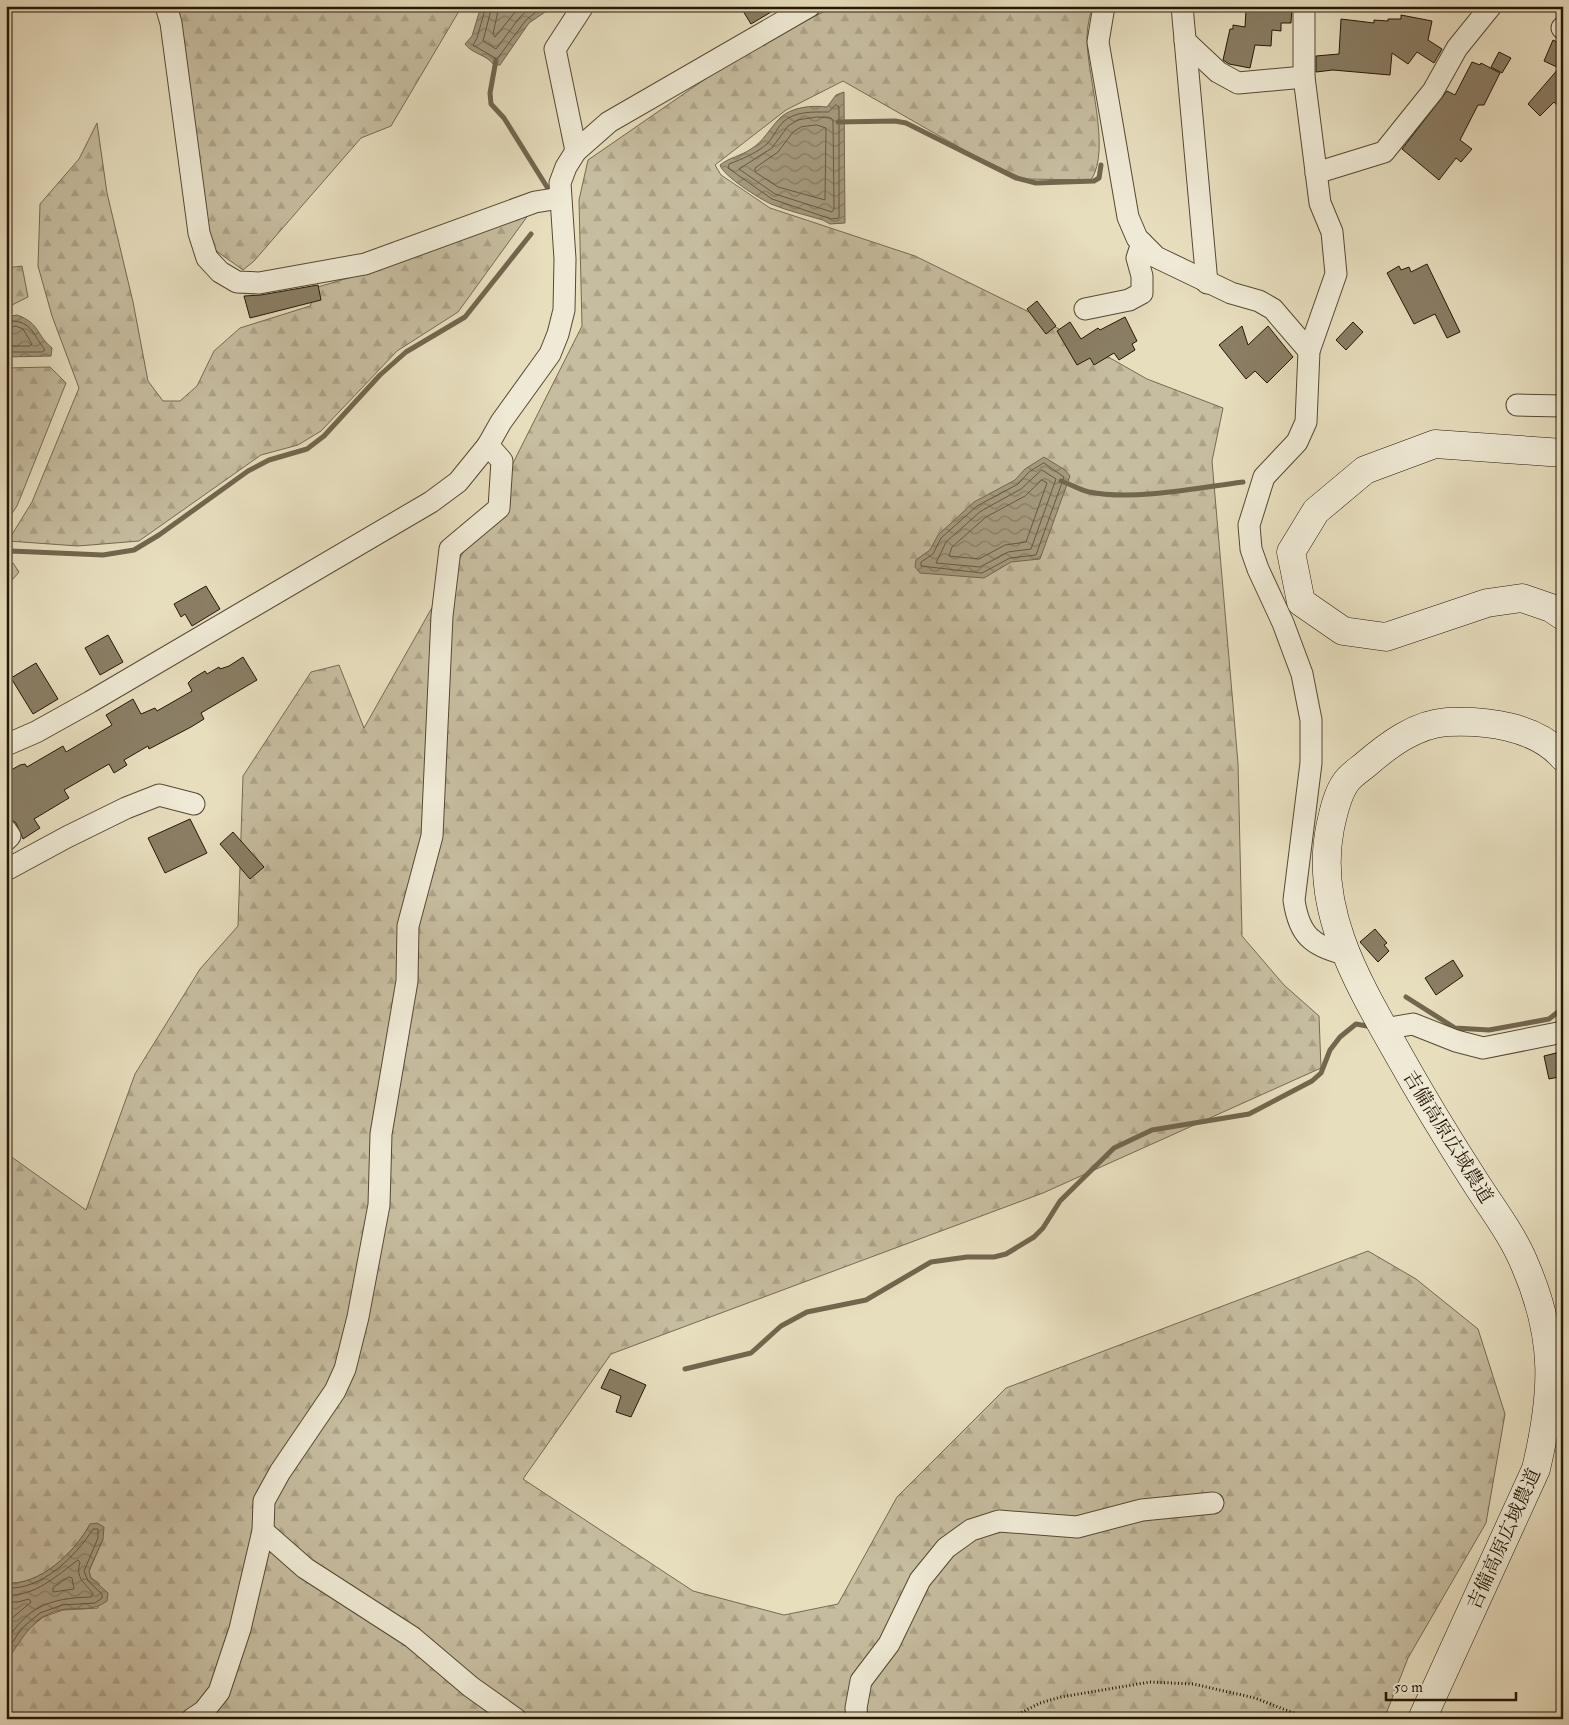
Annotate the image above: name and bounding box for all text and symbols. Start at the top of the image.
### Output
street label: 吉備高原広域農道 [1398,1066,1498,1208]
street label: 吉備高原広域農道 [1462,1465,1546,1613]
scale bar [1386,1670,1516,1702]
text: 50 m [1394,1678,1423,1697]

